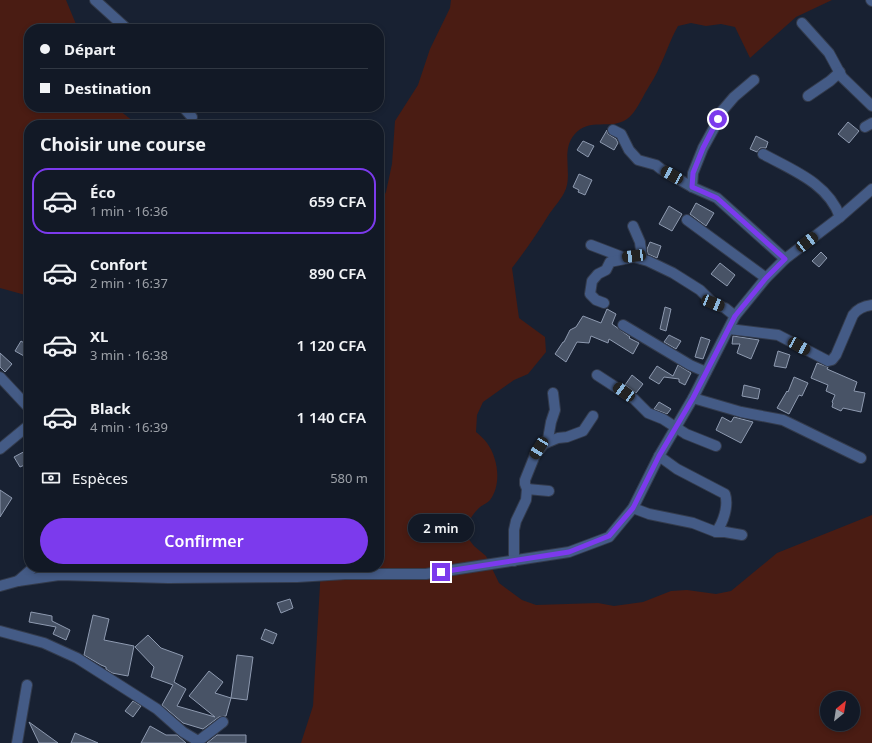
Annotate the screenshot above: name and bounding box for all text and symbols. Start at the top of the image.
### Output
text: Départ [64,39,116,59]
text: Destination [64,78,151,98]
route start [709,110,727,128]
text: Choisir une course [40,132,206,156]
car [659,164,685,186]
text: Éco [90,182,116,202]
icon: car [42,183,78,219]
text: 659 CFA [309,191,366,211]
text: 1 min · 16:36 [90,202,168,220]
car [794,230,820,254]
car [621,249,647,263]
text: Confort [90,254,147,274]
icon: car [42,255,78,291]
text: 890 CFA [309,263,366,283]
text: 2 min · 16:37 [90,274,168,292]
car [700,293,726,313]
text: XL [90,326,108,346]
icon: car [42,327,78,363]
text: 1 120 CFA [296,335,366,355]
car [786,335,812,357]
text: 3 min · 16:38 [90,346,168,364]
car [611,380,637,404]
text: Black [90,398,130,418]
icon: car [42,399,78,435]
text: 1 140 CFA [296,407,366,427]
text: 4 min · 16:39 [90,418,168,436]
car [528,435,550,461]
icon: cash [40,467,62,489]
text: Espèces [72,468,128,488]
text: 580 m [330,469,368,487]
callout: 2 min [408,514,474,542]
button: Confirmer [40,518,368,564]
text: 2 min [423,519,459,537]
route end [432,563,450,581]
north arrow [820,691,860,731]
map controls [820,691,860,731]

